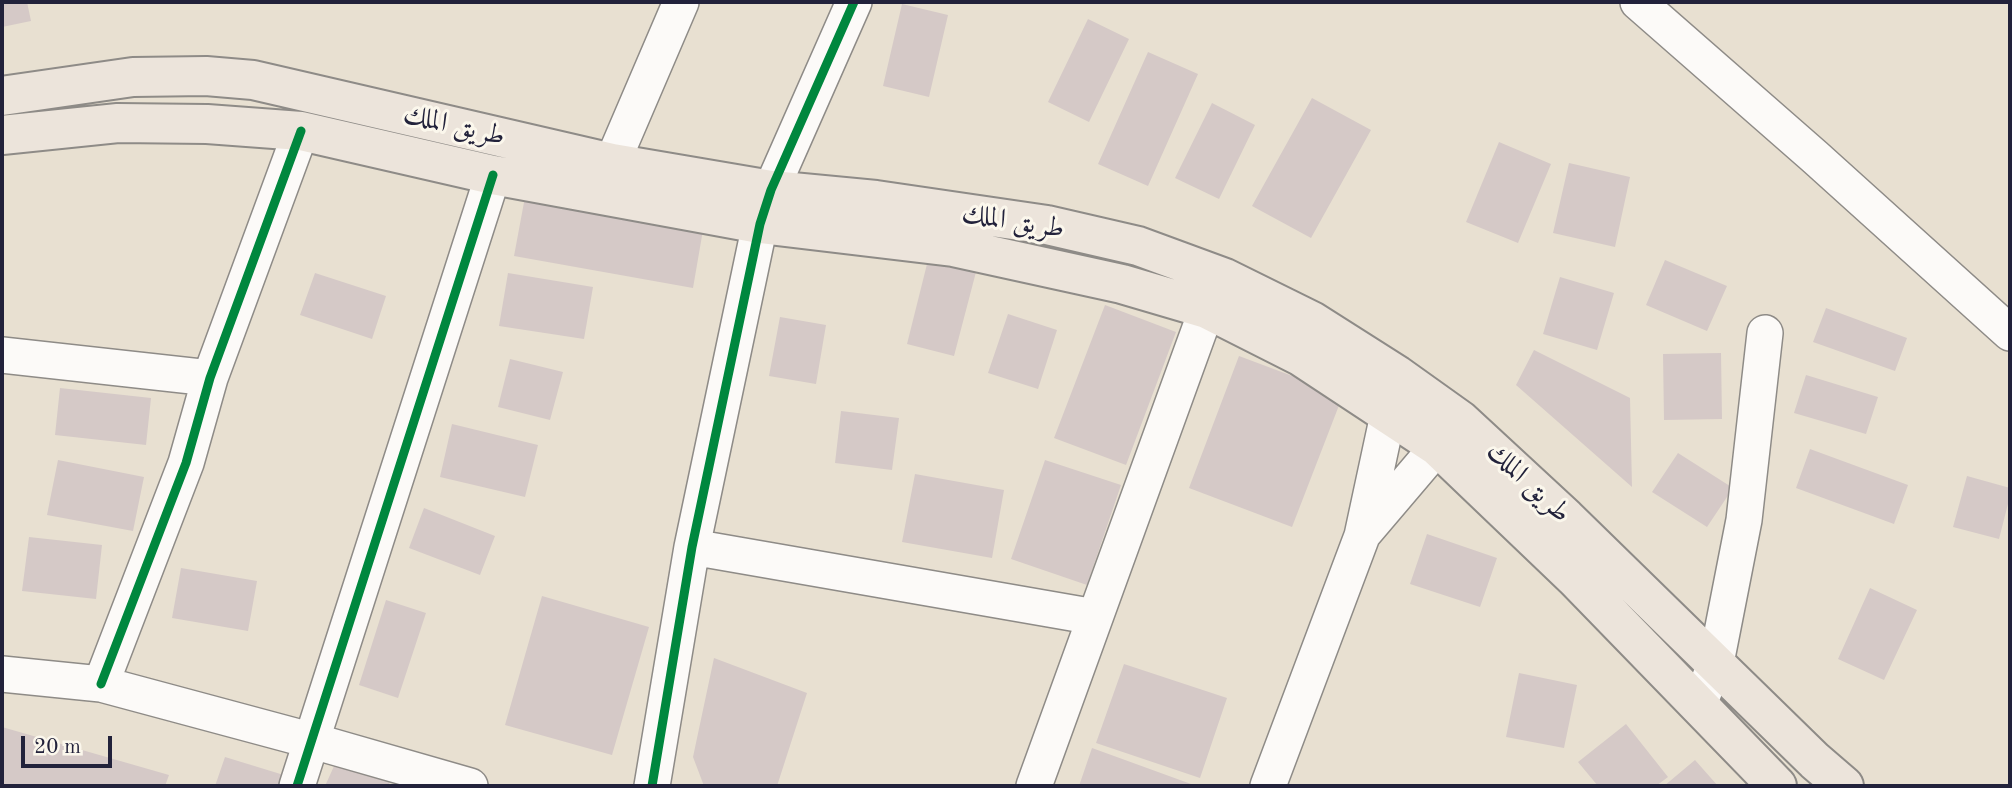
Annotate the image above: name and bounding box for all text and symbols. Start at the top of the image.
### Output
street label: طريق الملك [400,98,508,154]
street label: طريق الملك [959,197,1067,247]
street label: طريق الملك [1479,435,1577,531]
scale bar [24,722,116,766]
text: 20 m [34,737,81,758]

